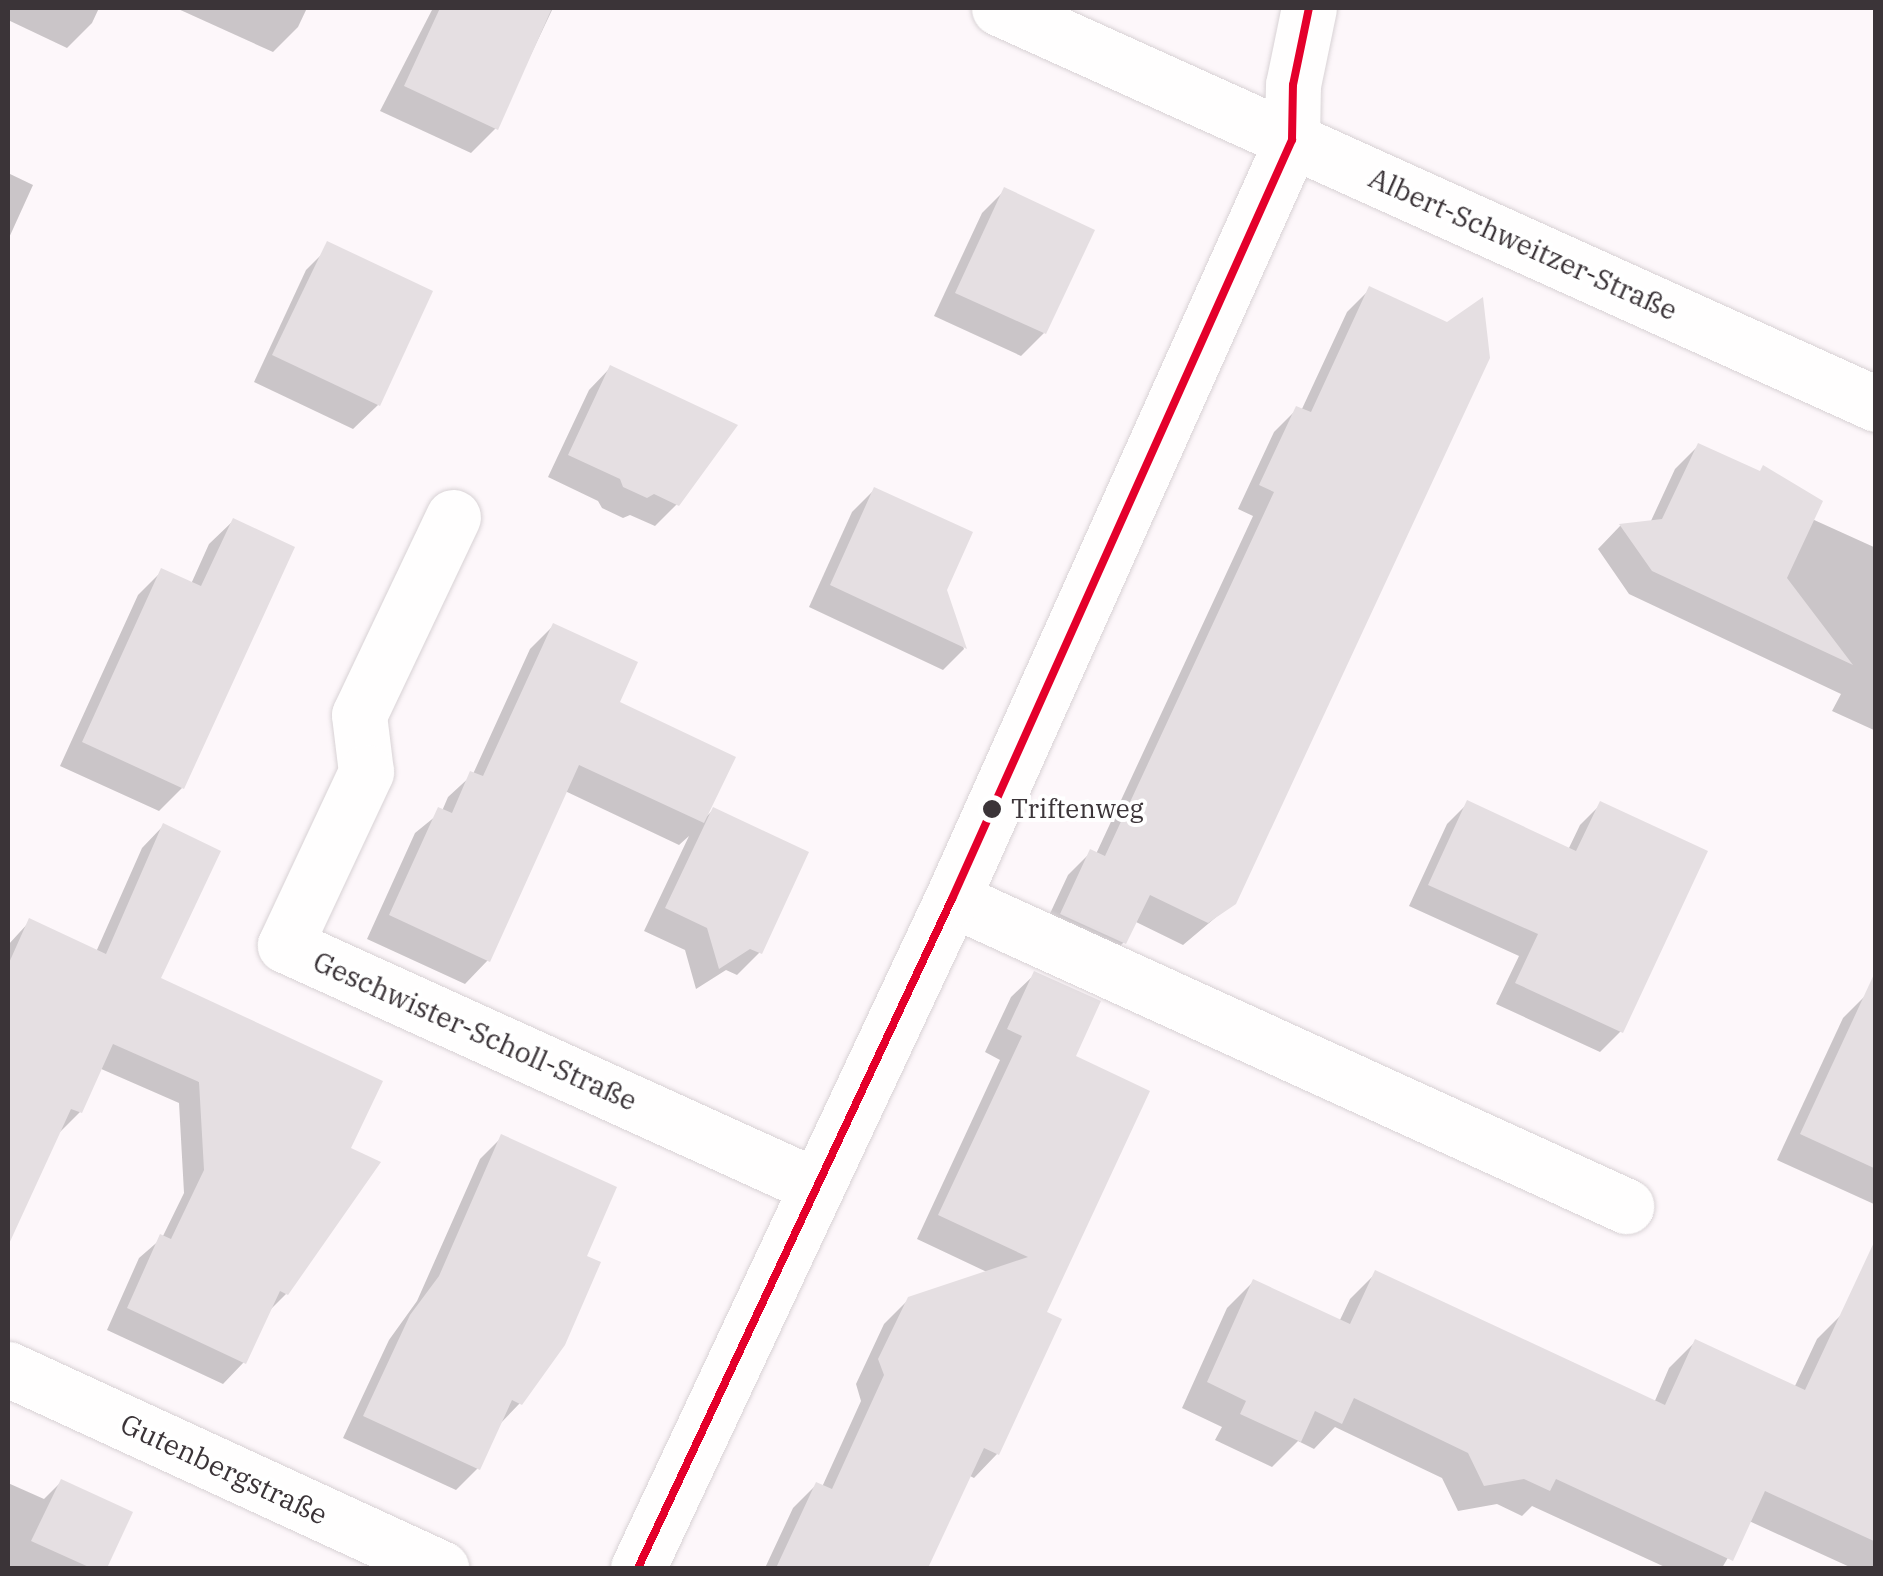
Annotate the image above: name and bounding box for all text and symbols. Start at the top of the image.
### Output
street label: Albert-Schweitzer-Straße [1364,161,1682,327]
place label: Triftenweg [1011,793,1144,825]
marker: Triftenweg [982,799,1002,819]
street label: Geschwister-Scholl-Straße [308,944,642,1118]
street label: Gutenbergstraße [115,1406,333,1532]

